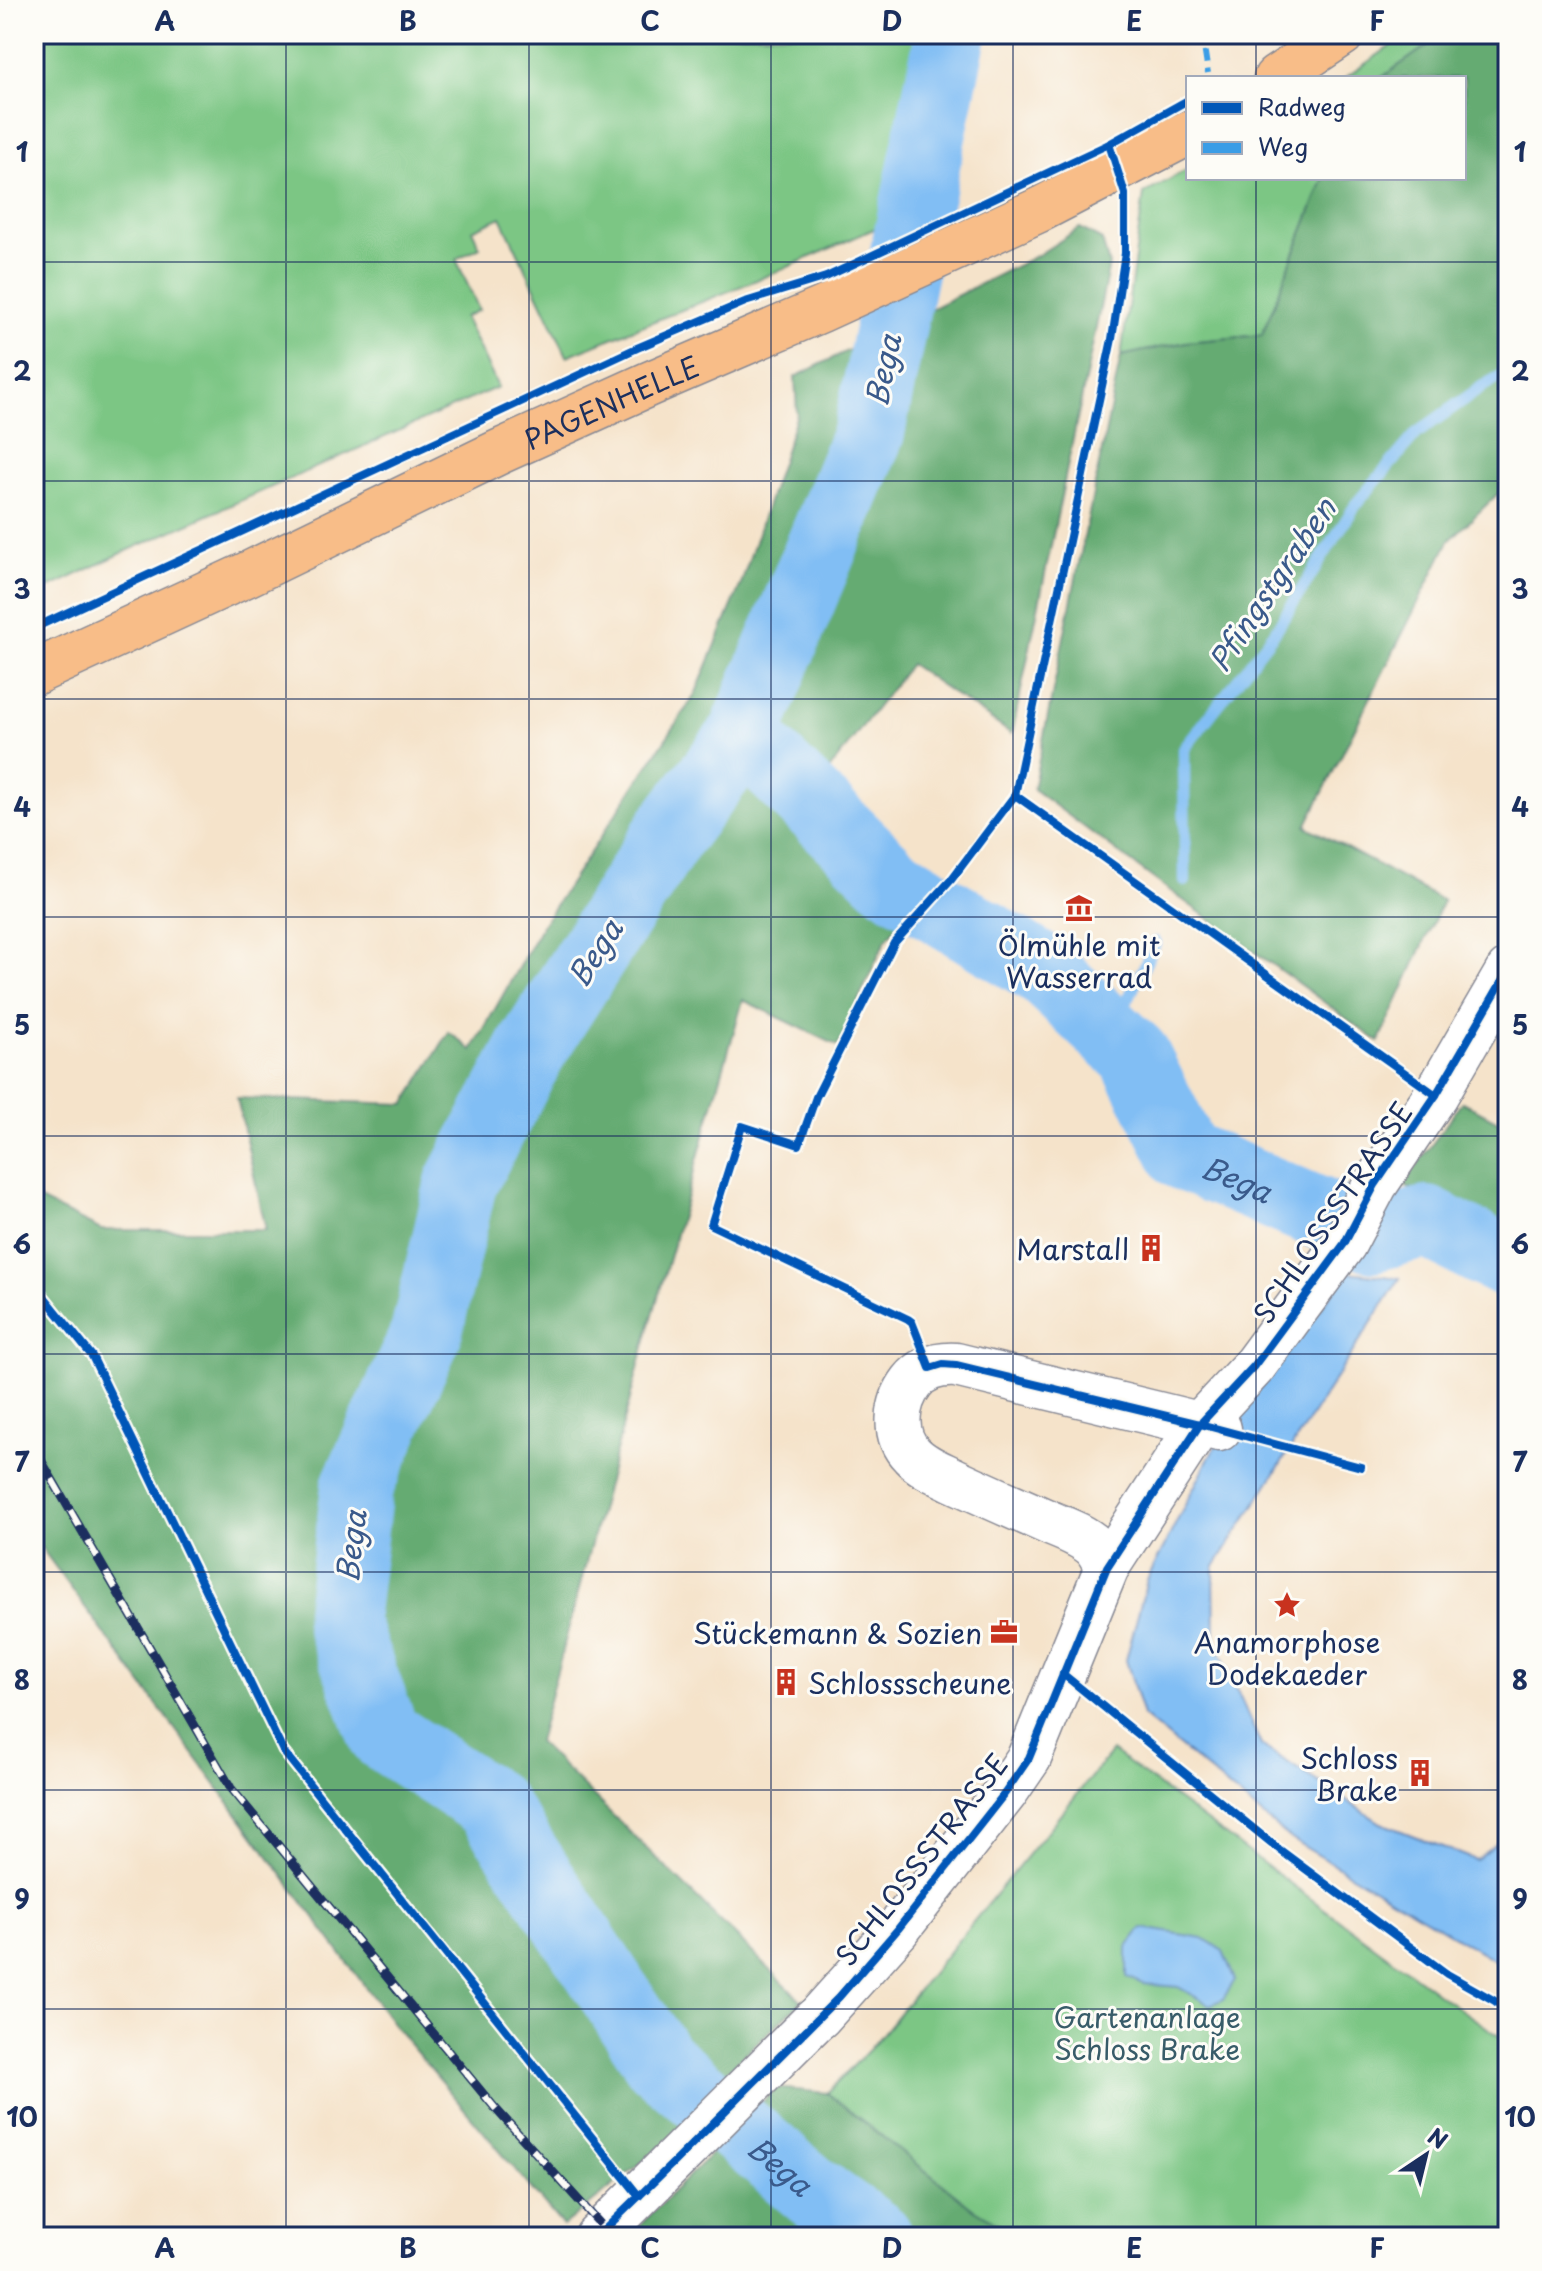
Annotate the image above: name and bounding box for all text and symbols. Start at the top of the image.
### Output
text: A [155,1,175,40]
text: B [399,1,417,40]
text: C [640,1,660,40]
text: D [882,1,902,40]
text: E [1126,1,1142,40]
text: F [1369,1,1385,40]
legend [1186,76,1466,180]
text: Radweg [1258,88,1346,124]
text: Weg [1258,128,1308,164]
text: 1 [16,132,28,171]
text: 1 [1514,132,1526,171]
water label: Bega [853,329,912,410]
street label: PAGENHELLE [517,344,706,460]
text: 2 [13,351,31,390]
text: 2 [1511,351,1529,390]
water label: Pfingstgraben [1196,487,1346,680]
text: 3 [13,569,31,608]
text: 3 [1511,569,1529,608]
text: 4 [13,787,31,826]
text: 4 [1511,787,1529,826]
museum icon: Ölmühle mit Wasserrad [1064,893,1094,923]
water label: Bega [556,908,633,994]
place label: Ölmühle mit Wasserrad [997,923,1161,998]
text: 5 [14,1005,30,1044]
text: 5 [1512,1005,1528,1044]
street label: SCHLOSSSTRASSE [1242,1092,1422,1332]
water label: Bega [1195,1143,1281,1213]
text: 6 [13,1224,31,1263]
text: 6 [1511,1224,1529,1263]
place label: Marstall [1016,1227,1129,1270]
building icon: Marstall [1136,1233,1166,1263]
text: 7 [15,1442,30,1481]
text: 7 [1513,1442,1528,1481]
water label: Bega [323,1506,377,1584]
place icon: Anamorphose Dodekaeder [1272,1590,1302,1620]
place label: Stückemann & Sozien [693,1611,982,1654]
office icon: Stückemann & Sozien [989,1617,1019,1647]
place label: Anamorphose Dodekaeder [1194,1620,1380,1695]
text: 8 [14,1660,30,1699]
text: 8 [1512,1660,1528,1699]
place label: Schlossscheune [808,1661,1011,1704]
building icon: Schlossscheune [771,1667,801,1697]
place label: Schloss Brake [1300,1736,1398,1811]
street label: SCHLOSSSTRASSE [824,1744,1018,1974]
building icon: Schloss Brake [1405,1758,1435,1788]
text: 9 [14,1879,30,1918]
text: 9 [1512,1879,1528,1918]
park label: Gartenanlage Schloss Brake [1053,1995,1241,2070]
text: 10 [6,2097,38,2136]
text: 10 [1504,2097,1536,2136]
north arrow [1386,2115,1466,2195]
text: N [1422,2119,1455,2156]
water label: Bega [739,2124,824,2206]
text: A [155,2228,175,2267]
text: B [399,2228,417,2267]
text: C [640,2228,660,2267]
text: D [882,2228,902,2267]
text: E [1126,2228,1142,2267]
text: F [1369,2228,1385,2267]

